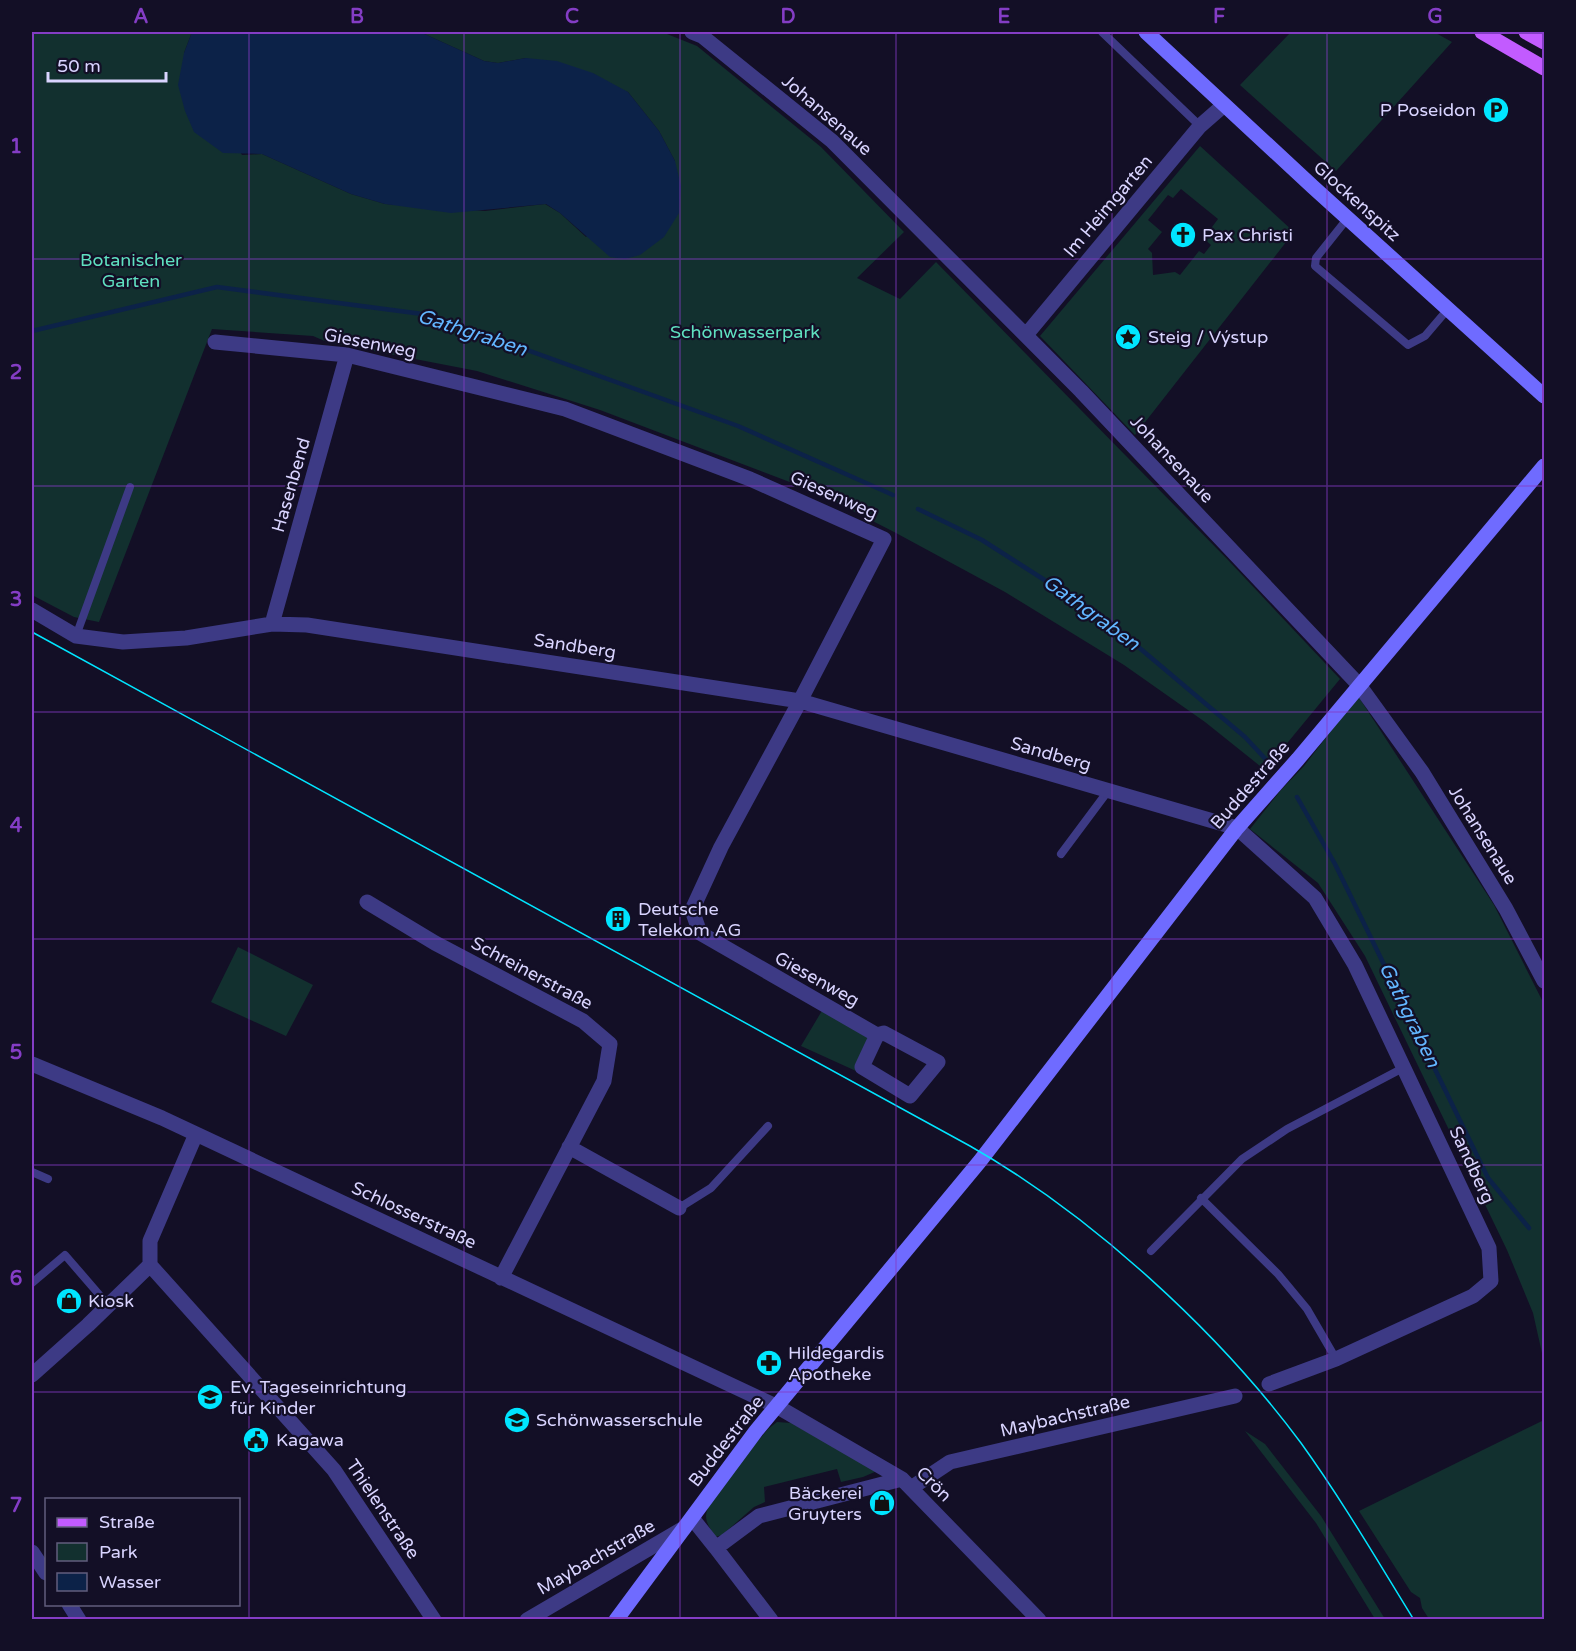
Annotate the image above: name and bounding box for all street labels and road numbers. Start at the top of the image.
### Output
street label: Johansenaue [777,70,877,160]
street label: Im Heimgarten [1059,150,1157,262]
street label: Glockenspitz [1309,156,1405,246]
street label: Giesenweg [322,323,418,363]
street label: Johansenaue [1126,410,1218,508]
street label: Hasenbend [267,435,315,535]
street label: Giesenweg [787,466,881,524]
street label: Sandberg [532,629,618,663]
street label: Sandberg [1008,732,1094,776]
street label: Buddestraße [1206,736,1294,834]
street label: Johansenaue [1444,782,1522,888]
street label: Schreinerstraße [467,932,597,1014]
street label: Giesenweg [771,947,863,1011]
street label: Sandberg [1444,1123,1500,1207]
street label: Schlosserstraße [348,1176,480,1254]
street label: Maybachstraße [998,1390,1132,1442]
street label: Buddestraße [684,1391,768,1491]
street label: Thielenstraße [342,1455,424,1563]
street label: Crön [912,1462,956,1506]
street label: Maybachstraße [533,1514,659,1600]

